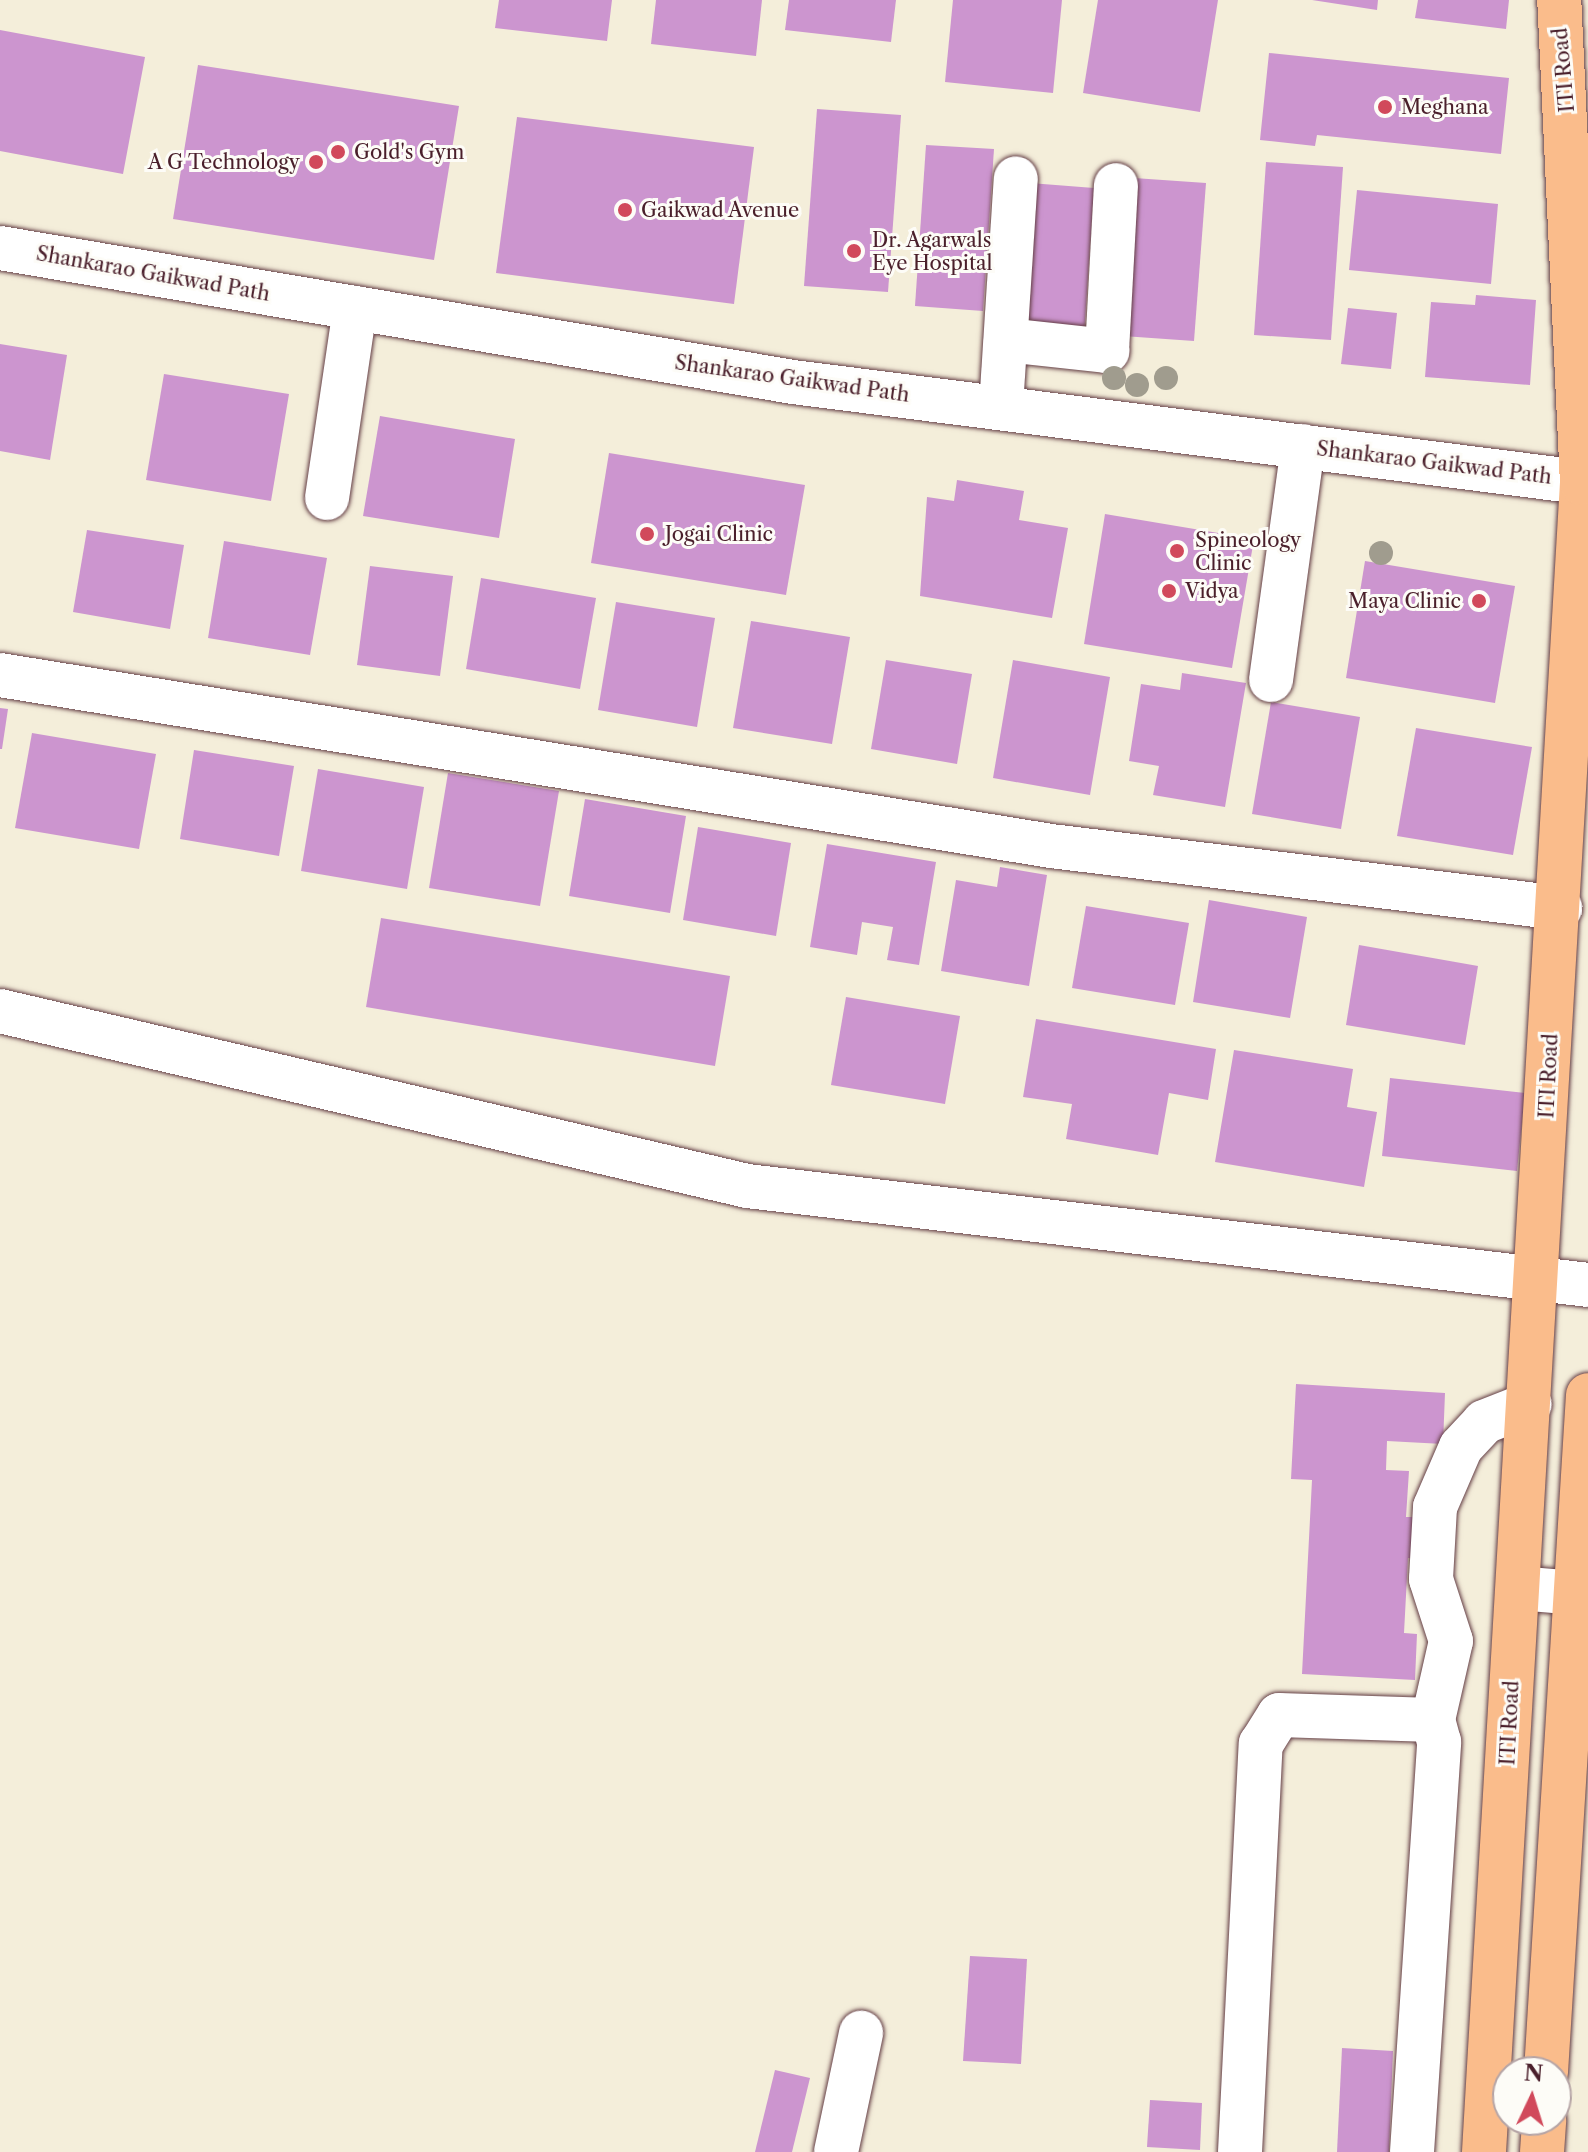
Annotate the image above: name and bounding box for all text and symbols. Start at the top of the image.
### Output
street label: ITI Road [1548,27,1580,113]
place label: Meghana [1401,95,1489,119]
marker: Meghana [1376,98,1394,116]
place label: Gold's Gym [354,140,464,164]
marker: Gold's Gym [329,143,347,161]
place label: A G Technology [146,150,300,174]
marker: A G Technology [307,153,325,171]
place label: Gaikwad Avenue [641,198,800,222]
marker: Gaikwad Avenue [616,201,634,219]
place label: Dr. Agarwals Eye Hospital [872,228,992,275]
marker: Dr. Agarwals Eye Hospital [843,240,865,262]
street label: Shankarao Gaikwad Path [34,242,272,306]
street label: Shankarao Gaikwad Path [673,351,911,407]
street label: Shankarao Gaikwad Path [1315,437,1553,489]
place label: Jogai Clinic [665,522,773,546]
marker: Jogai Clinic [636,523,658,545]
place label: Spineology Clinic [1195,528,1301,575]
marker: Spineology Clinic [1166,540,1188,562]
place label: Vidya [1185,579,1239,603]
marker: Vidya [1160,582,1178,600]
place label: Maya Clinic [1348,589,1461,613]
marker: Maya Clinic [1468,590,1490,612]
street label: ITI Road [1535,1033,1563,1119]
street label: ITI Road [1496,1680,1524,1766]
north arrow [1492,2056,1572,2136]
text: N [1523,2059,1544,2088]

